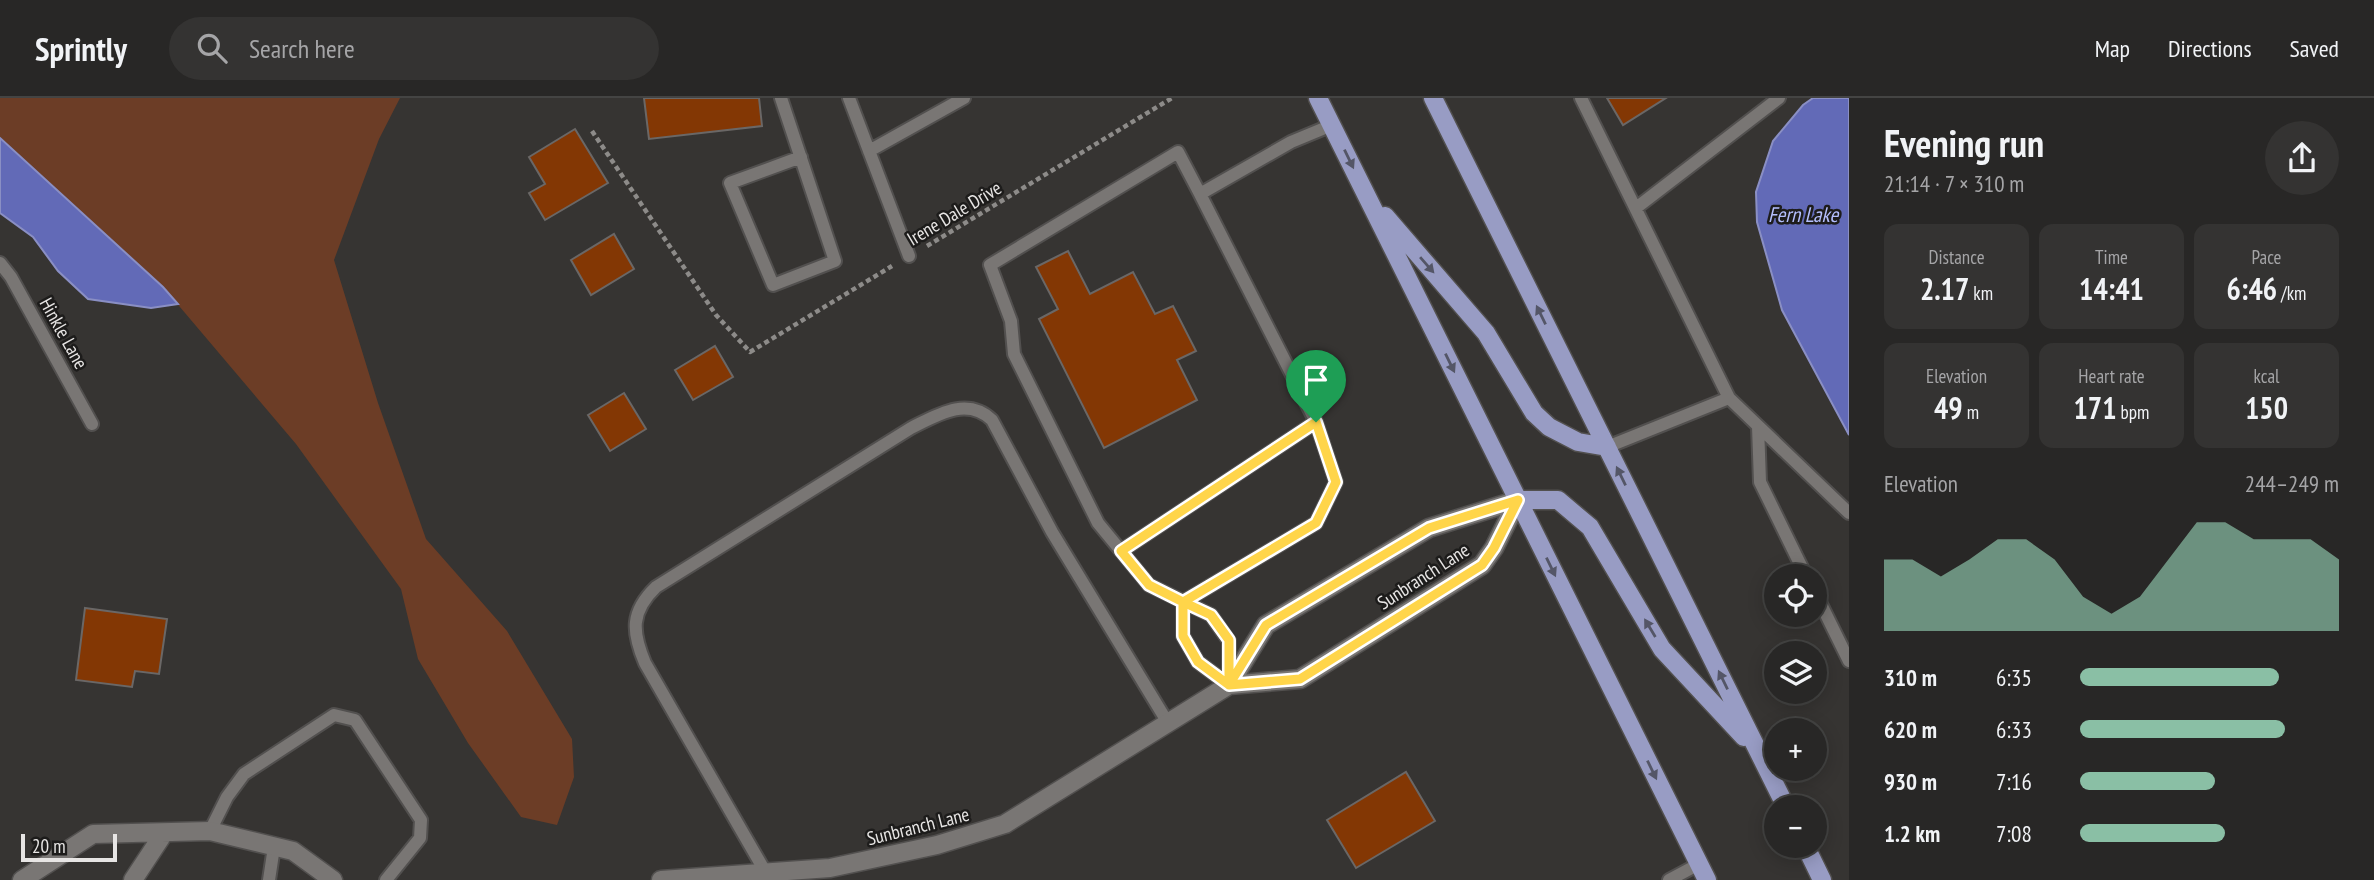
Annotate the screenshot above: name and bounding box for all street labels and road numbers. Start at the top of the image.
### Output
street label: Irene Dale Drive [902,175,1006,251]
street label: Hinkle Lane [35,293,93,373]
street label: Sunbranch Lane [1373,537,1474,615]
street label: Sunbranch Lane [864,802,972,850]

